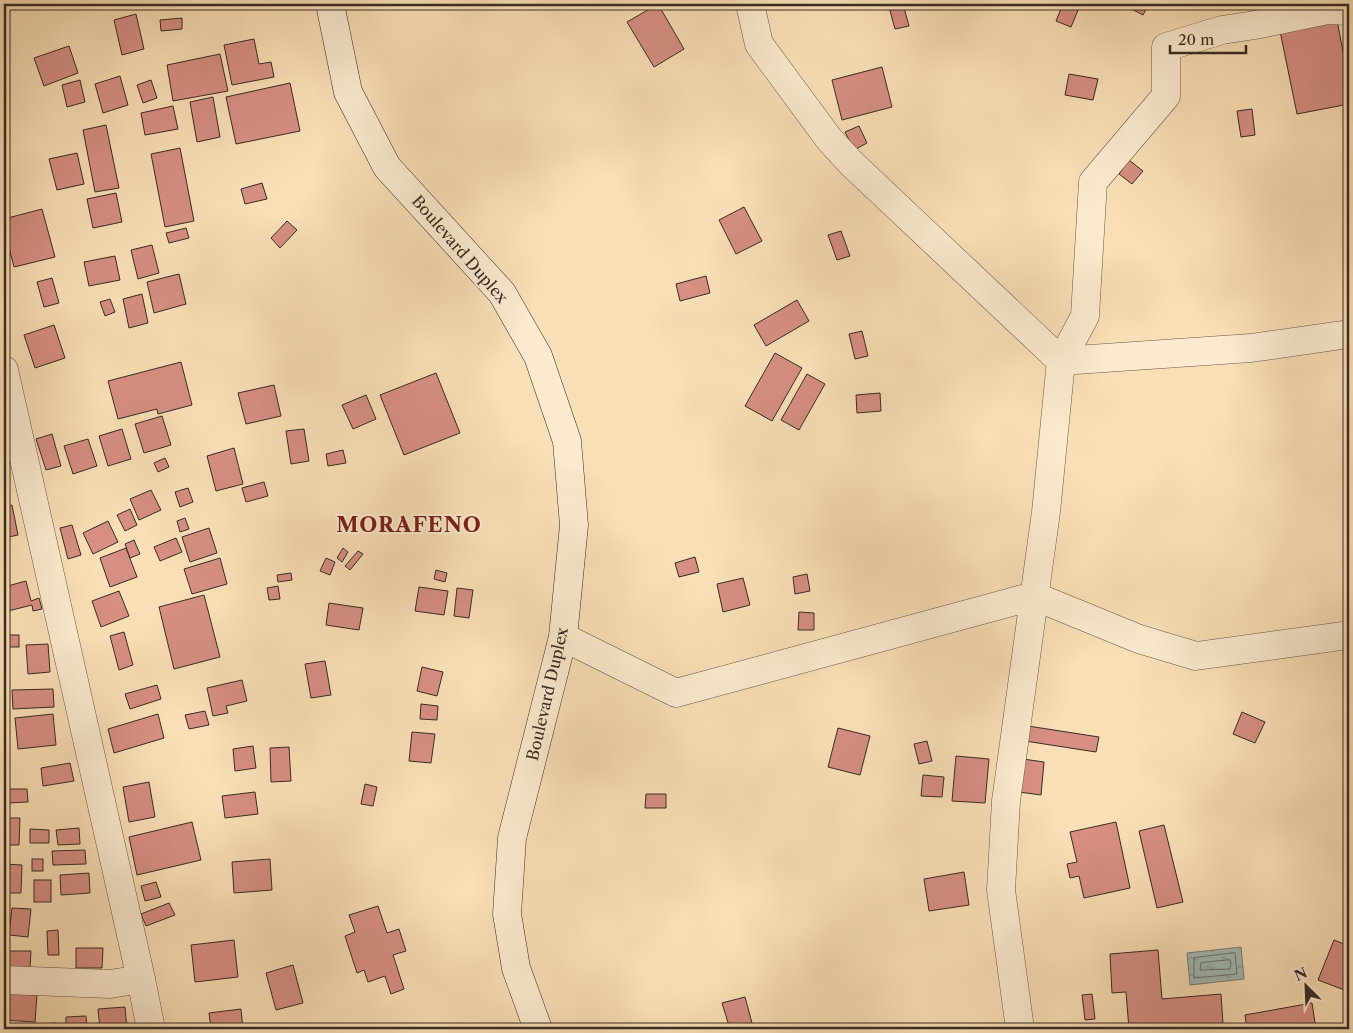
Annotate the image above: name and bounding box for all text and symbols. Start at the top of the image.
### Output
scale bar [1170,22,1247,54]
text: 20 m [1178,30,1214,49]
street label: Boulevard Duplex [408,191,513,308]
district label: MORAFENO [336,512,482,537]
street label: Boulevard Duplex [522,625,572,763]
north arrow [1280,960,1330,1010]
text: N [1291,963,1310,985]

